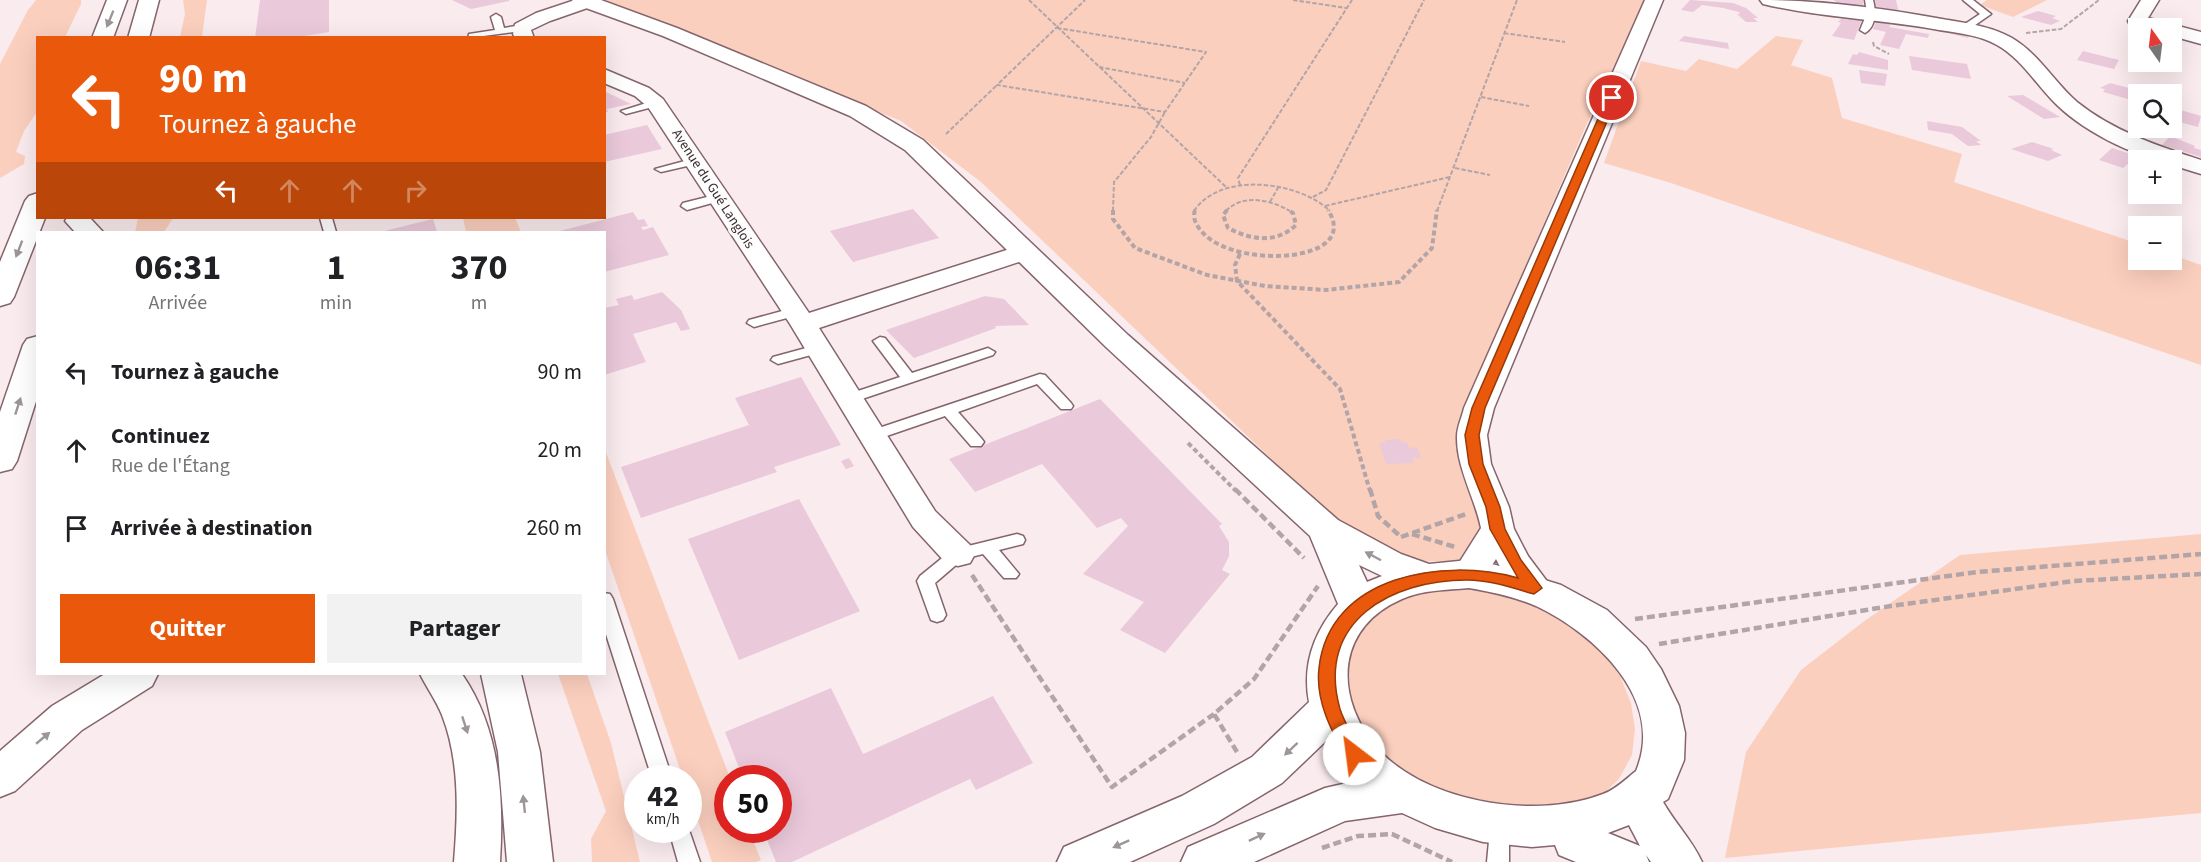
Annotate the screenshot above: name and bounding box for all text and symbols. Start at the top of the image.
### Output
one-way arrow [104,10,114,28]
north arrow [2128,18,2182,72]
map controls [2128,18,2182,270]
text: 90 m [159,49,248,109]
icon: left [60,60,138,138]
pin [1586,72,1637,123]
icon: arrive [1595,81,1628,114]
button: search [2128,84,2182,138]
text: Tournez à gauche [159,105,356,144]
street label: Avenue du Gué Langlois [667,125,759,253]
button: + [2128,150,2182,204]
icon: left [210,174,243,207]
icon: ahead [273,174,306,207]
icon: ahead [336,174,369,207]
icon: right [399,174,432,207]
button: − [2128,216,2182,270]
one-way arrow [14,240,23,258]
text: 06:31 [134,242,221,293]
text: 1 [326,242,345,293]
text: 370 [451,242,508,293]
text: Arrivée [148,289,207,317]
text: min [320,289,352,317]
text: m [471,289,487,317]
icon: left [60,356,93,389]
text: Tournez à gauche [111,356,279,388]
text: 90 m [537,356,582,388]
one-way arrow [14,397,23,415]
text: Continuez [111,420,210,452]
icon: ahead [60,434,93,467]
text: 20 m [537,434,582,466]
text: Rue de l'Étang [111,452,230,480]
icon: arrive [60,512,93,545]
text: Arrivée à destination [111,512,313,544]
text: 260 m [527,512,582,544]
one-way arrow [1365,550,1381,561]
button: Quitter [60,594,315,663]
button: Partager [327,594,582,663]
one-way arrow [461,716,471,734]
position arrow [1322,722,1386,786]
one-way arrow [35,732,50,745]
one-way arrow [1284,742,1298,756]
speed limit sign: 50 [714,765,792,843]
text: 42 [647,775,679,818]
one-way arrow [519,794,529,813]
text: km/h [646,809,680,830]
one-way arrow [1249,833,1266,842]
one-way arrow [1113,839,1130,848]

